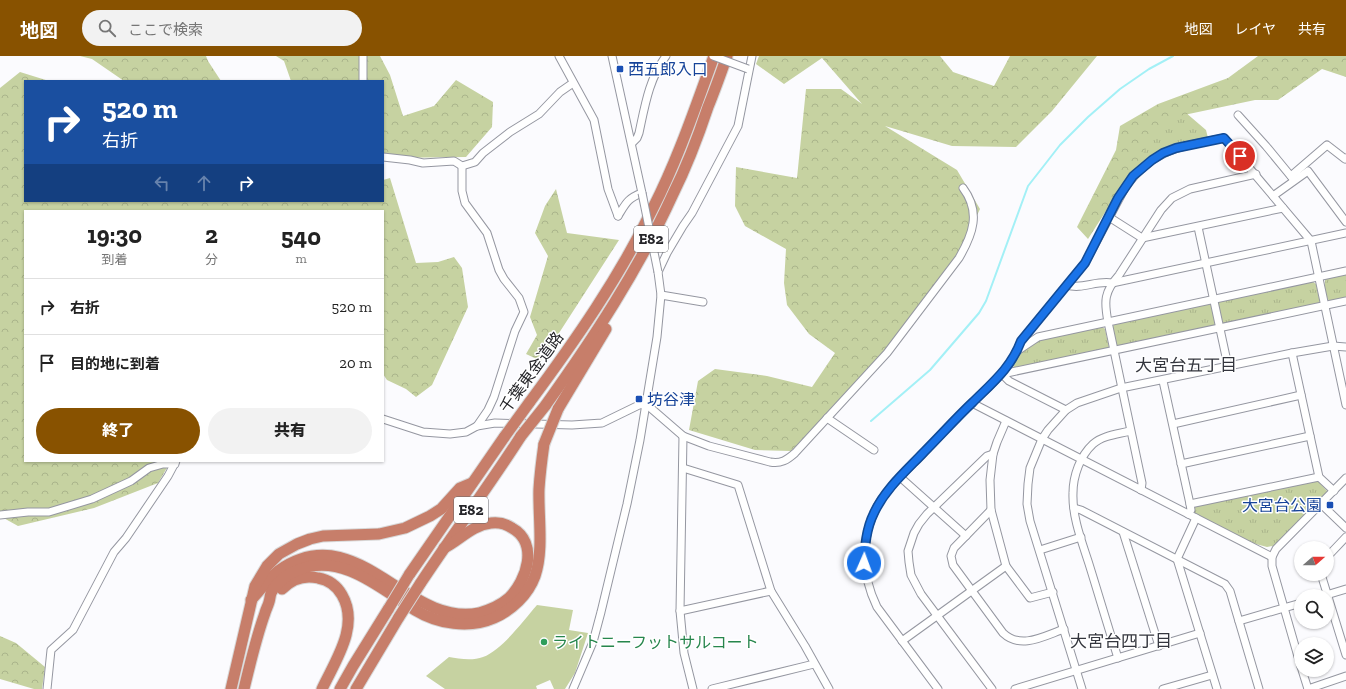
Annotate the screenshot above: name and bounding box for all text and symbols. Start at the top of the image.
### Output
search box [82,10,362,46]
icon: search [96,17,118,39]
text: 地図 [20,19,58,42]
text: ここで検索 [128,21,203,39]
text: 地図 [1184,21,1212,38]
text: レイヤ [1234,21,1276,38]
text: 共有 [1298,21,1326,38]
place label: 西五郎入口 [628,60,708,79]
marker: 西五郎入口 [615,64,625,74]
text: 520 m [102,92,178,125]
icon: right [36,96,88,148]
text: 右折 [102,130,138,152]
pin [1223,139,1257,173]
icon: arrive [1229,145,1251,167]
icon: left [151,172,173,194]
icon: ahead [193,172,215,194]
icon: right [235,172,257,194]
text: 19:30 [87,220,142,249]
text: 2 [205,220,218,249]
text: 540 [281,222,321,251]
road number: E82 [634,226,668,252]
text: m [295,251,307,266]
text: 到着 [102,252,128,267]
text: 分 [205,252,218,267]
icon: right [36,296,58,318]
text: 520 m [332,298,372,316]
text: 右折 [70,299,100,317]
street label: 千葉東金道路 [496,328,567,417]
icon: arrive [36,352,58,374]
text: 20 m [339,354,372,372]
text: 目的地に到着 [70,355,160,373]
district label: 大宮台五丁目 [1135,355,1237,375]
place label: 坊谷津 [647,390,695,409]
marker: 坊谷津 [634,394,644,404]
button: 終了 [36,408,200,454]
button: 共有 [208,408,372,454]
place label: 大宮台公園 [1242,496,1322,515]
road number: E82 [454,497,488,523]
marker: 大宮台公園 [1325,500,1335,510]
north arrow [1294,541,1334,581]
map controls [1294,541,1334,677]
position arrow [843,542,885,584]
button: search [1294,589,1334,629]
district label: 大宮台四丁目 [1070,631,1172,651]
place label: ライトニーフットサルコート [552,633,759,652]
marker: ライトニーフットサルコート [539,637,549,647]
button: layers [1294,637,1334,677]

